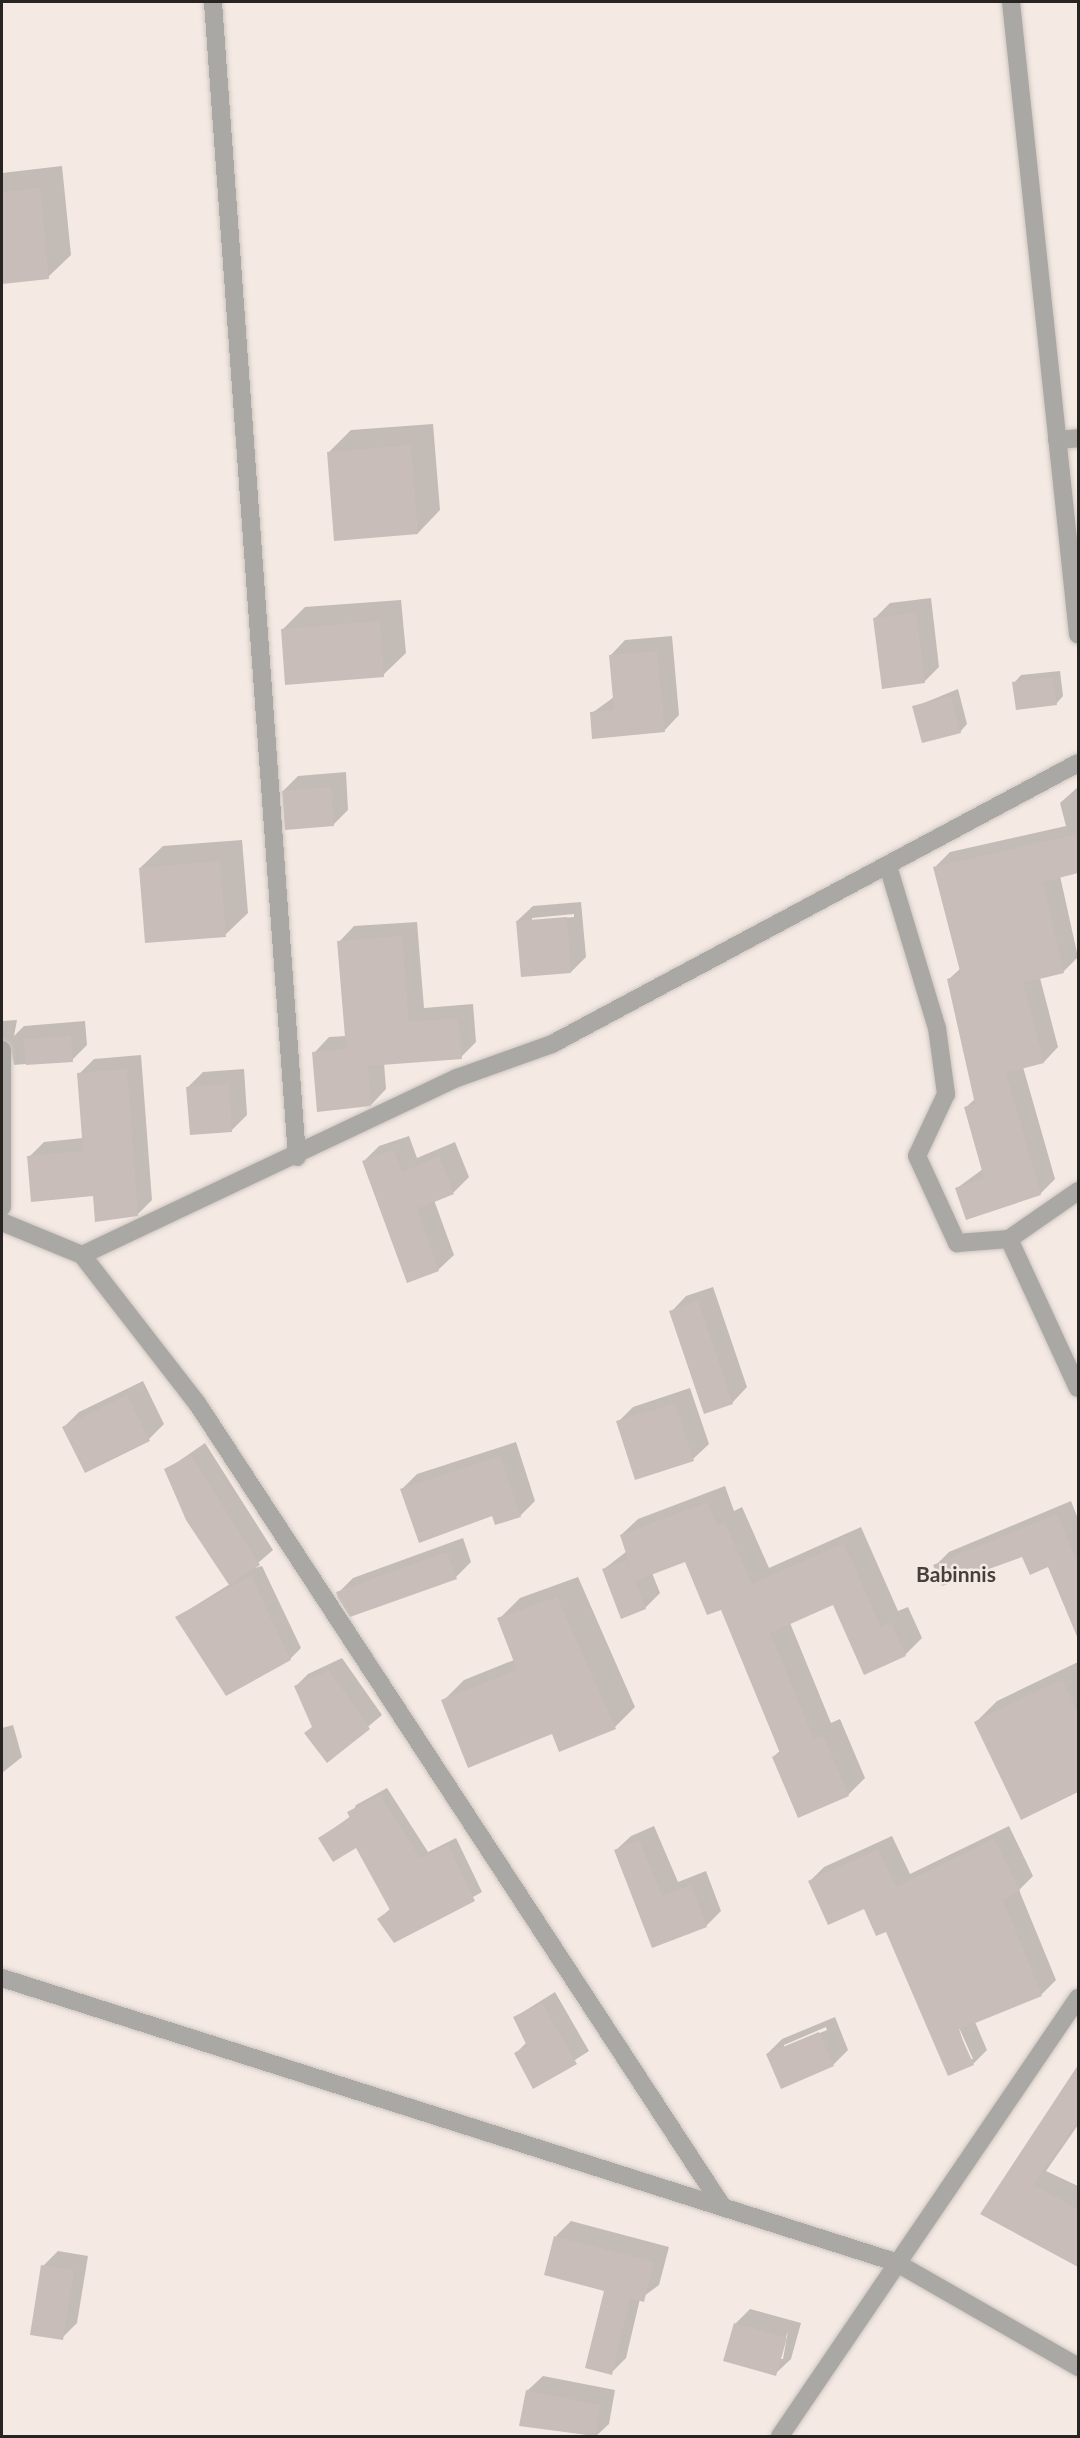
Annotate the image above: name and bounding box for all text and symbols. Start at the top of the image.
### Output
district label: Babinnis [916,1561,996,1587]

